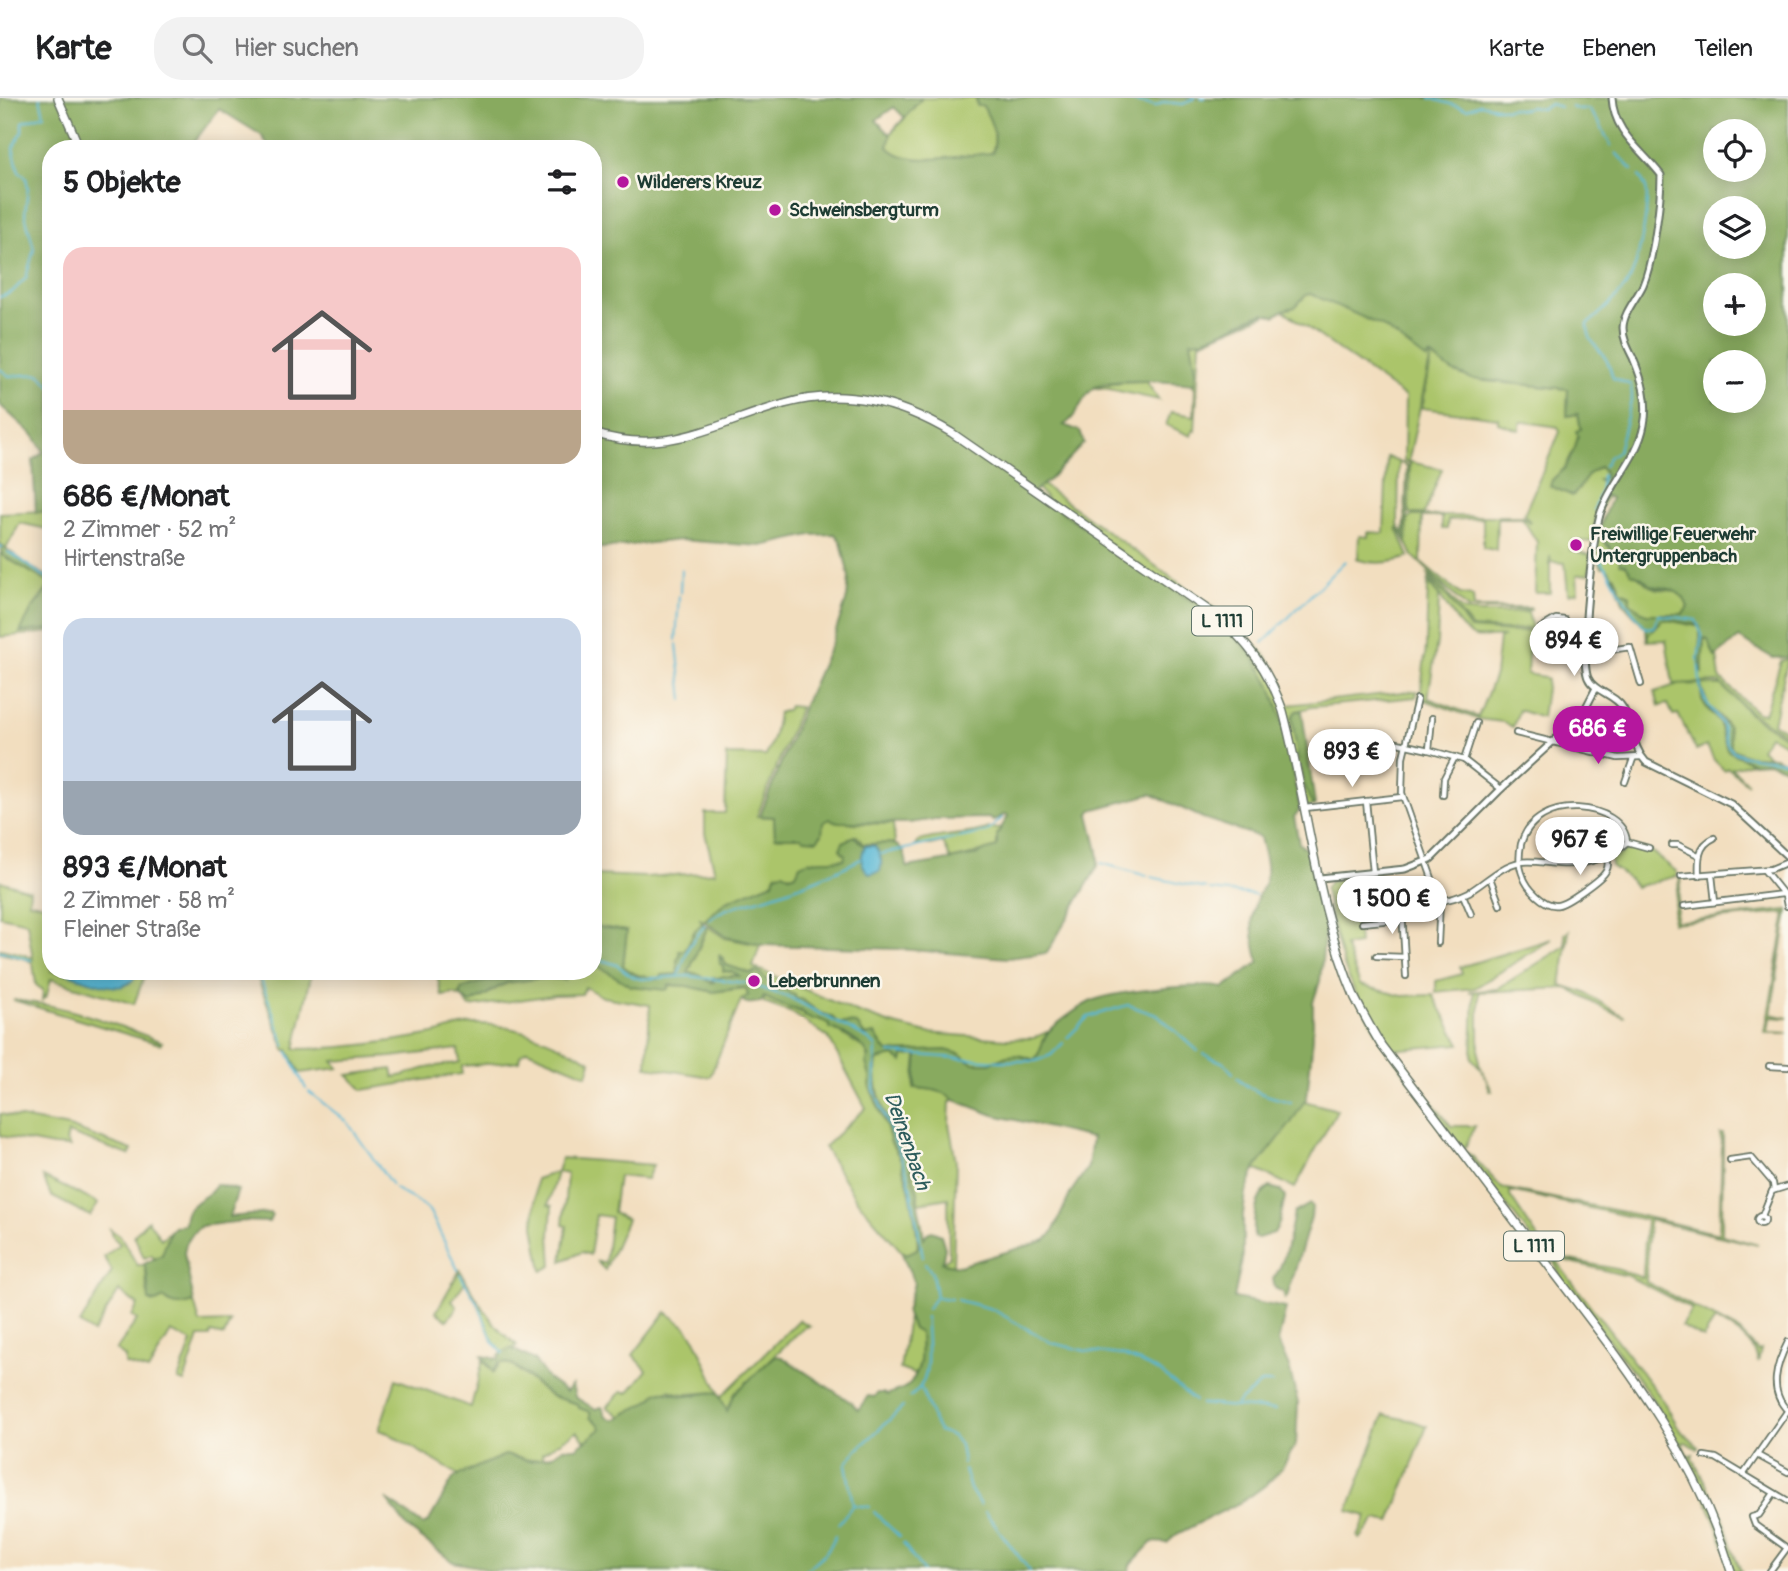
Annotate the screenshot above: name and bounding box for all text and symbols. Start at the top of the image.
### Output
search box [154,17,644,80]
text: Karte [35,28,112,69]
icon: search [178,29,216,67]
text: Hier suchen [234,32,359,64]
text: Karte [1489,34,1544,63]
text: Ebenen [1582,34,1656,63]
text: Teilen [1694,34,1753,63]
map controls [1703,119,1766,413]
button: locate [1703,119,1766,182]
icon: filters [543,163,581,201]
text: 5 Objekte [63,164,181,201]
place label: Wilderers Kreuz [637,170,762,194]
marker: Wilderers Kreuz [615,174,631,190]
button: layers [1703,196,1766,259]
place label: Schweinsbergturm [789,198,939,222]
marker: Schweinsbergturm [767,202,783,218]
button: + [1703,273,1766,336]
icon: home [259,292,385,418]
button: − [1703,350,1766,413]
text: 686 €/Monat [63,478,230,515]
text: 2 Zimmer · 52 m² [63,515,237,544]
place label: Freiwillige Feuerwehr Untergruppenbach [1590,522,1756,568]
marker: Freiwillige Feuerwehr Untergruppenbach [1568,537,1584,553]
text: Hirtenstraße [63,544,185,573]
road number: L 1111 [1192,606,1252,636]
pin: 894 € [1525,618,1623,678]
text: 894 € [1546,626,1602,655]
icon: home [259,663,385,789]
pin: 686 € [1549,706,1647,766]
text: 686 € [1569,714,1627,743]
pin: 893 € [1303,730,1401,789]
text: 893 € [1324,737,1380,766]
pin: 967 € [1531,818,1629,877]
text: 967 € [1551,825,1609,854]
text: 893 €/Monat [63,849,227,886]
pin: 1 500 € [1327,876,1457,936]
text: 1 500 € [1353,884,1431,913]
text: 2 Zimmer · 58 m² [63,886,235,915]
text: Fleiner Straße [63,915,201,944]
place label: Leberbrunnen [768,969,881,993]
marker: Leberbrunnen [746,973,762,989]
water label: Deinenbach [878,1089,937,1194]
road number: L 1111 [1504,1232,1564,1260]

